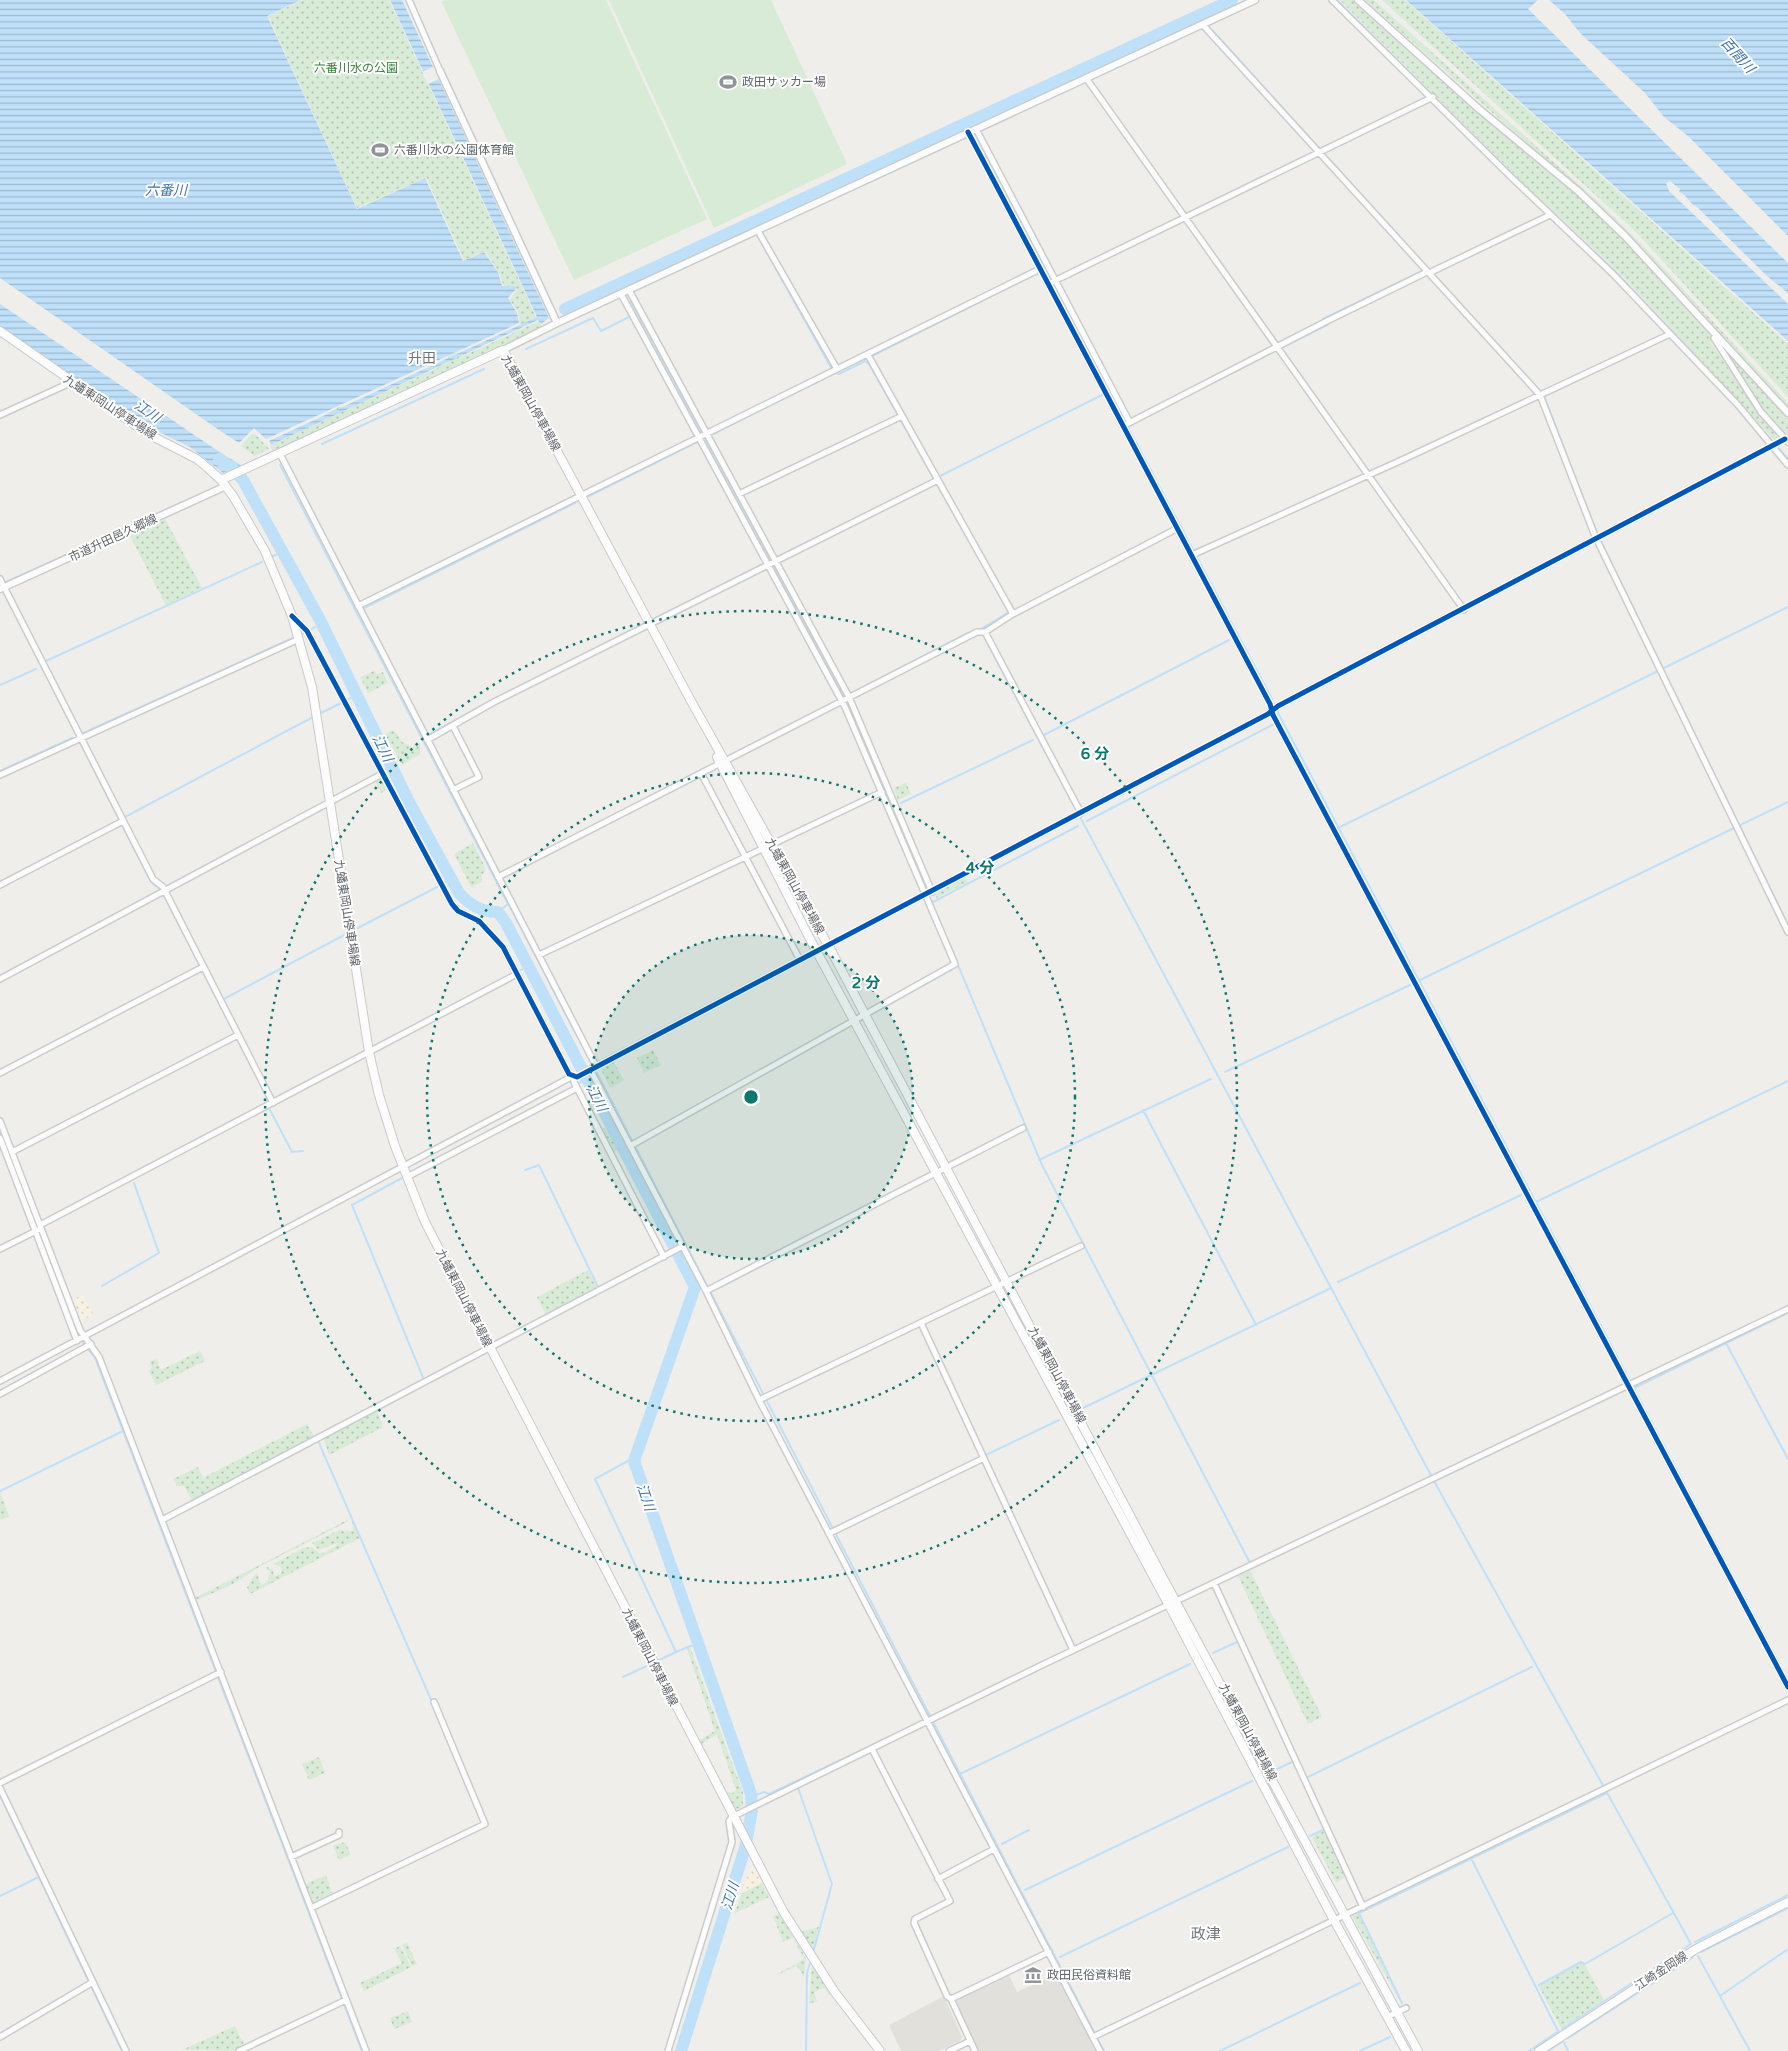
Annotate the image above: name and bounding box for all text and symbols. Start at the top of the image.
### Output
water label: 百間川 [1717,34,1759,78]
park label: 六番川水の公園 [314,61,398,75]
sports icon: 政田サッカー場 [718,72,738,92]
place label: 政田サッカー場 [742,75,826,89]
sports icon: 六番川水の公園体育館 [370,140,390,160]
place label: 六番川水の公園体育館 [394,143,514,157]
water label: 六番川 [145,182,189,199]
district label: 升田 [408,350,436,367]
street label: 九蟠東岡山停車場線 [499,352,563,454]
street label: 九蟠東岡山停車場線 [61,372,159,442]
water label: 江川 [131,397,166,427]
street label: 市道升田邑久郷線 [67,511,159,565]
water label: 江川 [369,732,397,766]
text: 6 分 [1081,745,1109,763]
street label: 九蟠東岡山停車場線 [763,835,827,937]
street label: 九蟠東岡山停車場線 [332,859,362,967]
text: 4 分 [966,859,994,877]
text: 2 分 [852,974,880,992]
water label: 江川 [583,1082,611,1116]
centre of rings [742,1088,760,1106]
street label: 九蟠東岡山停車場線 [433,1247,495,1349]
street label: 九蟠東岡山停車場線 [1025,1324,1089,1426]
water label: 江川 [633,1481,659,1515]
street label: 九蟠東岡山停車場線 [619,1606,681,1708]
street label: 九蟠東岡山停車場線 [1216,1681,1280,1783]
water label: 江川 [718,1878,743,1912]
district label: 政津 [1191,1925,1221,1943]
street label: 江崎金岡線 [1632,1949,1690,1993]
museum icon: 政田民俗資料館 [1023,1965,1043,1985]
place label: 政田民俗資料館 [1047,1968,1131,1982]

